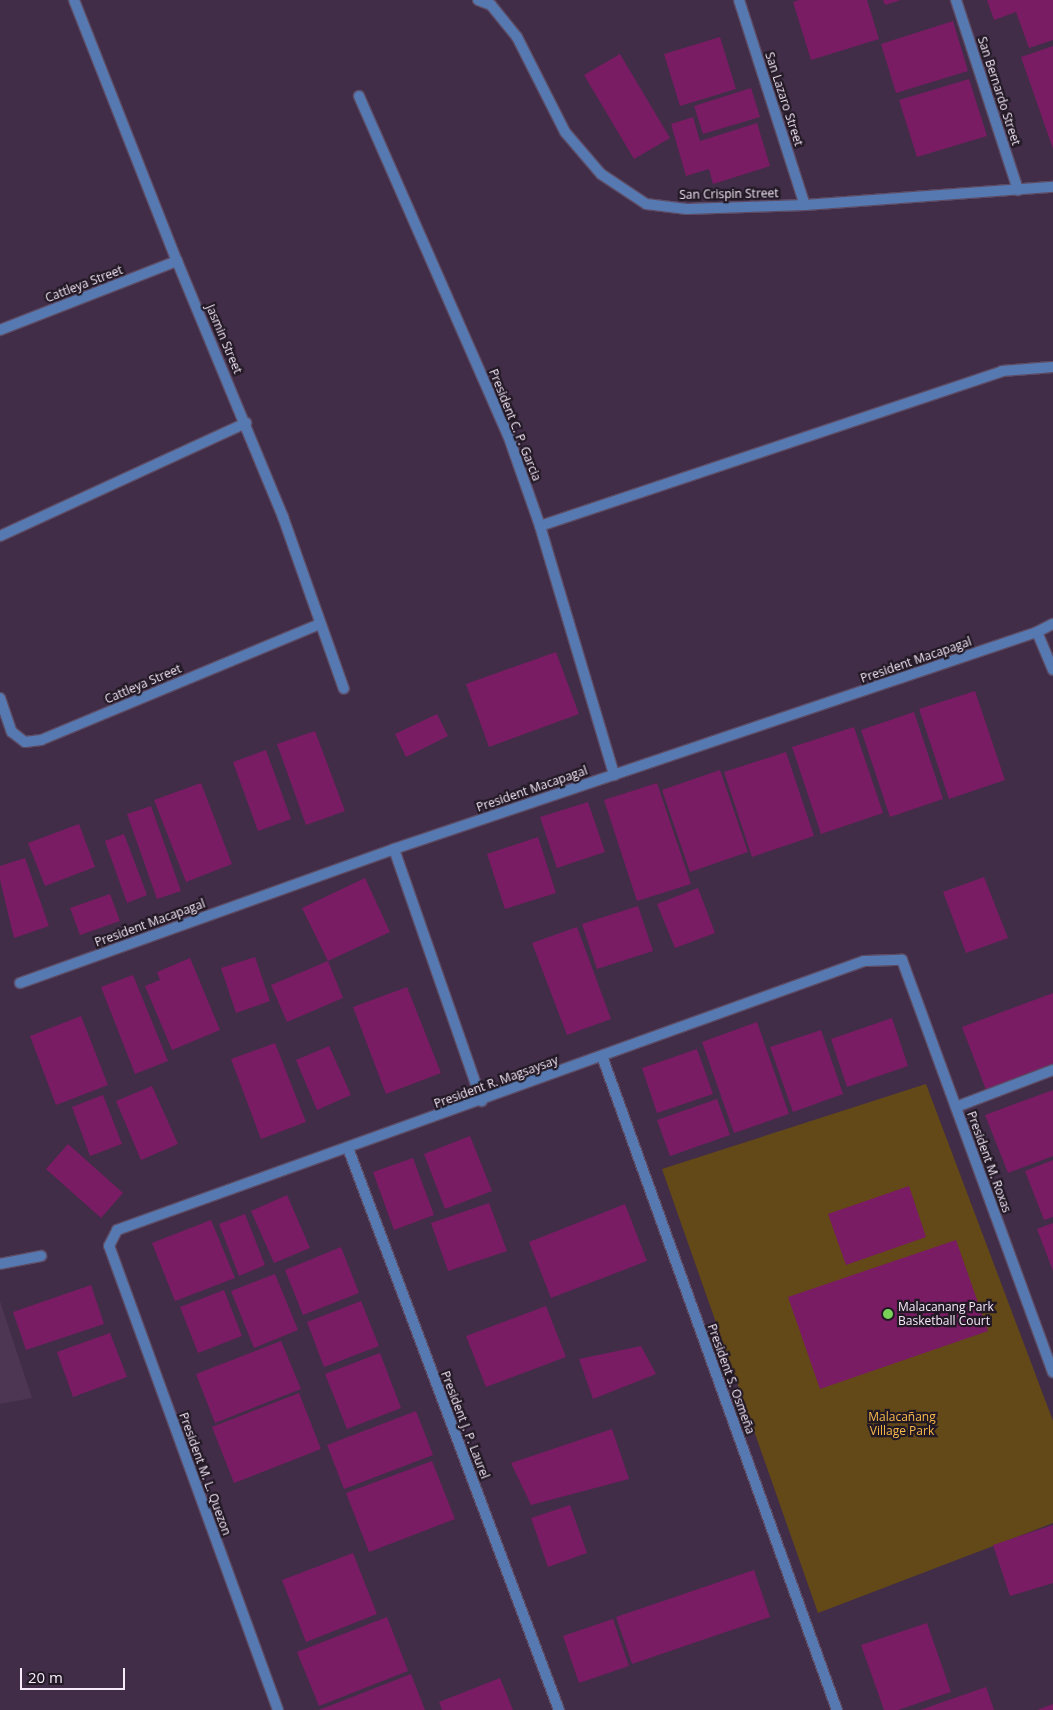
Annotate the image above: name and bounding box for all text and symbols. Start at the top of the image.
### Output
street label: San Bernardo Street [975,35,1023,147]
street label: San Lazaro Street [762,50,806,148]
street label: San Crispin Street [679,186,779,202]
street label: Cattleya Street [43,263,125,305]
street label: Jasmin Street [203,302,245,376]
street label: President C. P. Garcia [486,367,544,483]
street label: President Macapagal [859,634,973,686]
street label: Cattleya Street [103,661,183,707]
street label: President Macapagal [475,763,589,815]
street label: President Macapagal [93,896,207,950]
street label: President R. Magsaysay [432,1053,560,1111]
street label: President M. Roxas [964,1109,1014,1215]
place label: Malacanang Park Basketball Court [898,1300,994,1328]
marker: Malacanang Park Basketball Court [882,1308,894,1320]
street label: President S. Osmeña [704,1322,758,1436]
street label: President J. P. Laurel [438,1369,492,1481]
park label: Malacañang Village Park [868,1410,936,1438]
street label: President M. L. Quezon [176,1411,234,1537]
scale bar [22,1658,128,1690]
text: 20 m [28,1667,63,1687]

